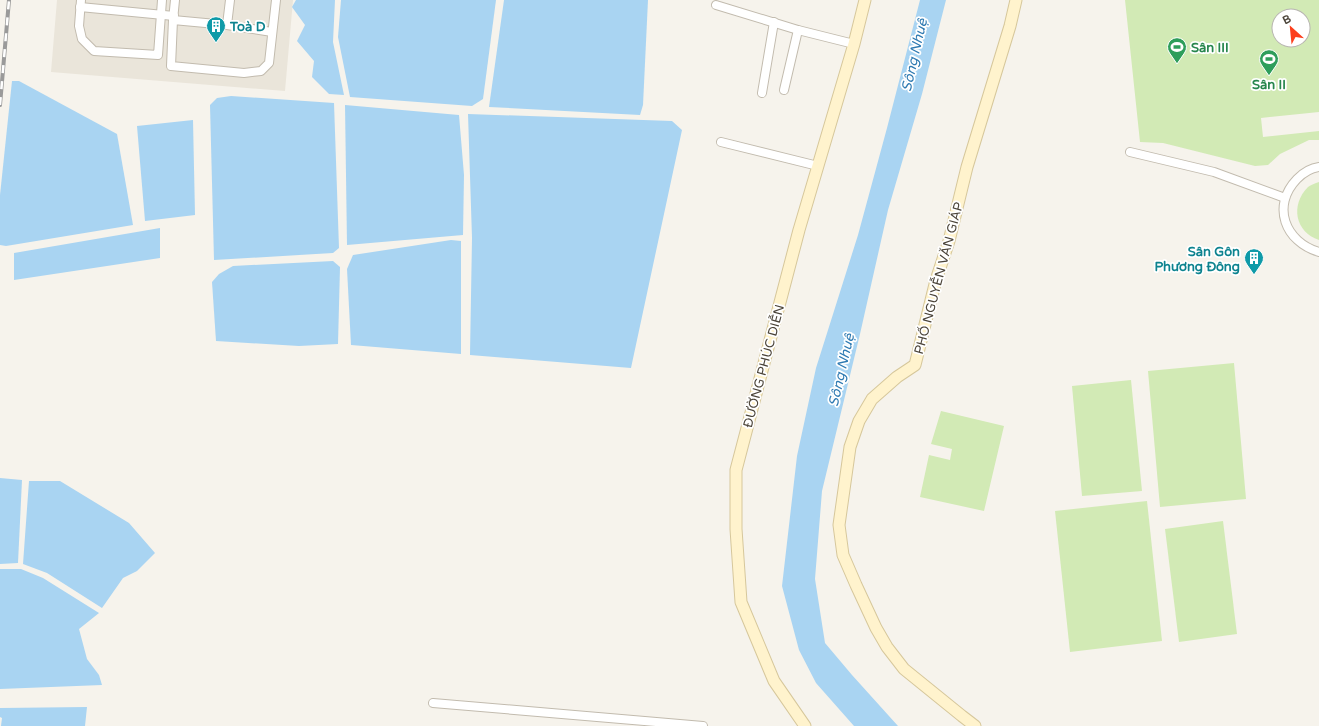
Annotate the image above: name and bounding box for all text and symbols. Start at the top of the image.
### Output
north arrow [1271,8,1311,48]
text: B [1280,12,1293,27]
building icon: Toà D [205,15,227,43]
water label: Sông Nhuệ [898,16,931,93]
place label: Toà D [229,19,266,35]
sports icon: Sân III [1166,36,1188,64]
place label: Sân III [1191,40,1229,56]
sports icon: Sân II [1258,48,1280,76]
place label: Sân II [1252,77,1286,93]
street label: PHỐ NGUYỄN VĂN GIÁP [910,200,967,356]
place label: Sân Gôn Phương Đông [1154,244,1240,275]
building icon: Sân Gôn Phương Đông [1243,247,1265,275]
street label: ĐƯỜNG PHÚC DIỄN [739,303,788,430]
water label: Sông Nhuệ [825,331,858,408]

